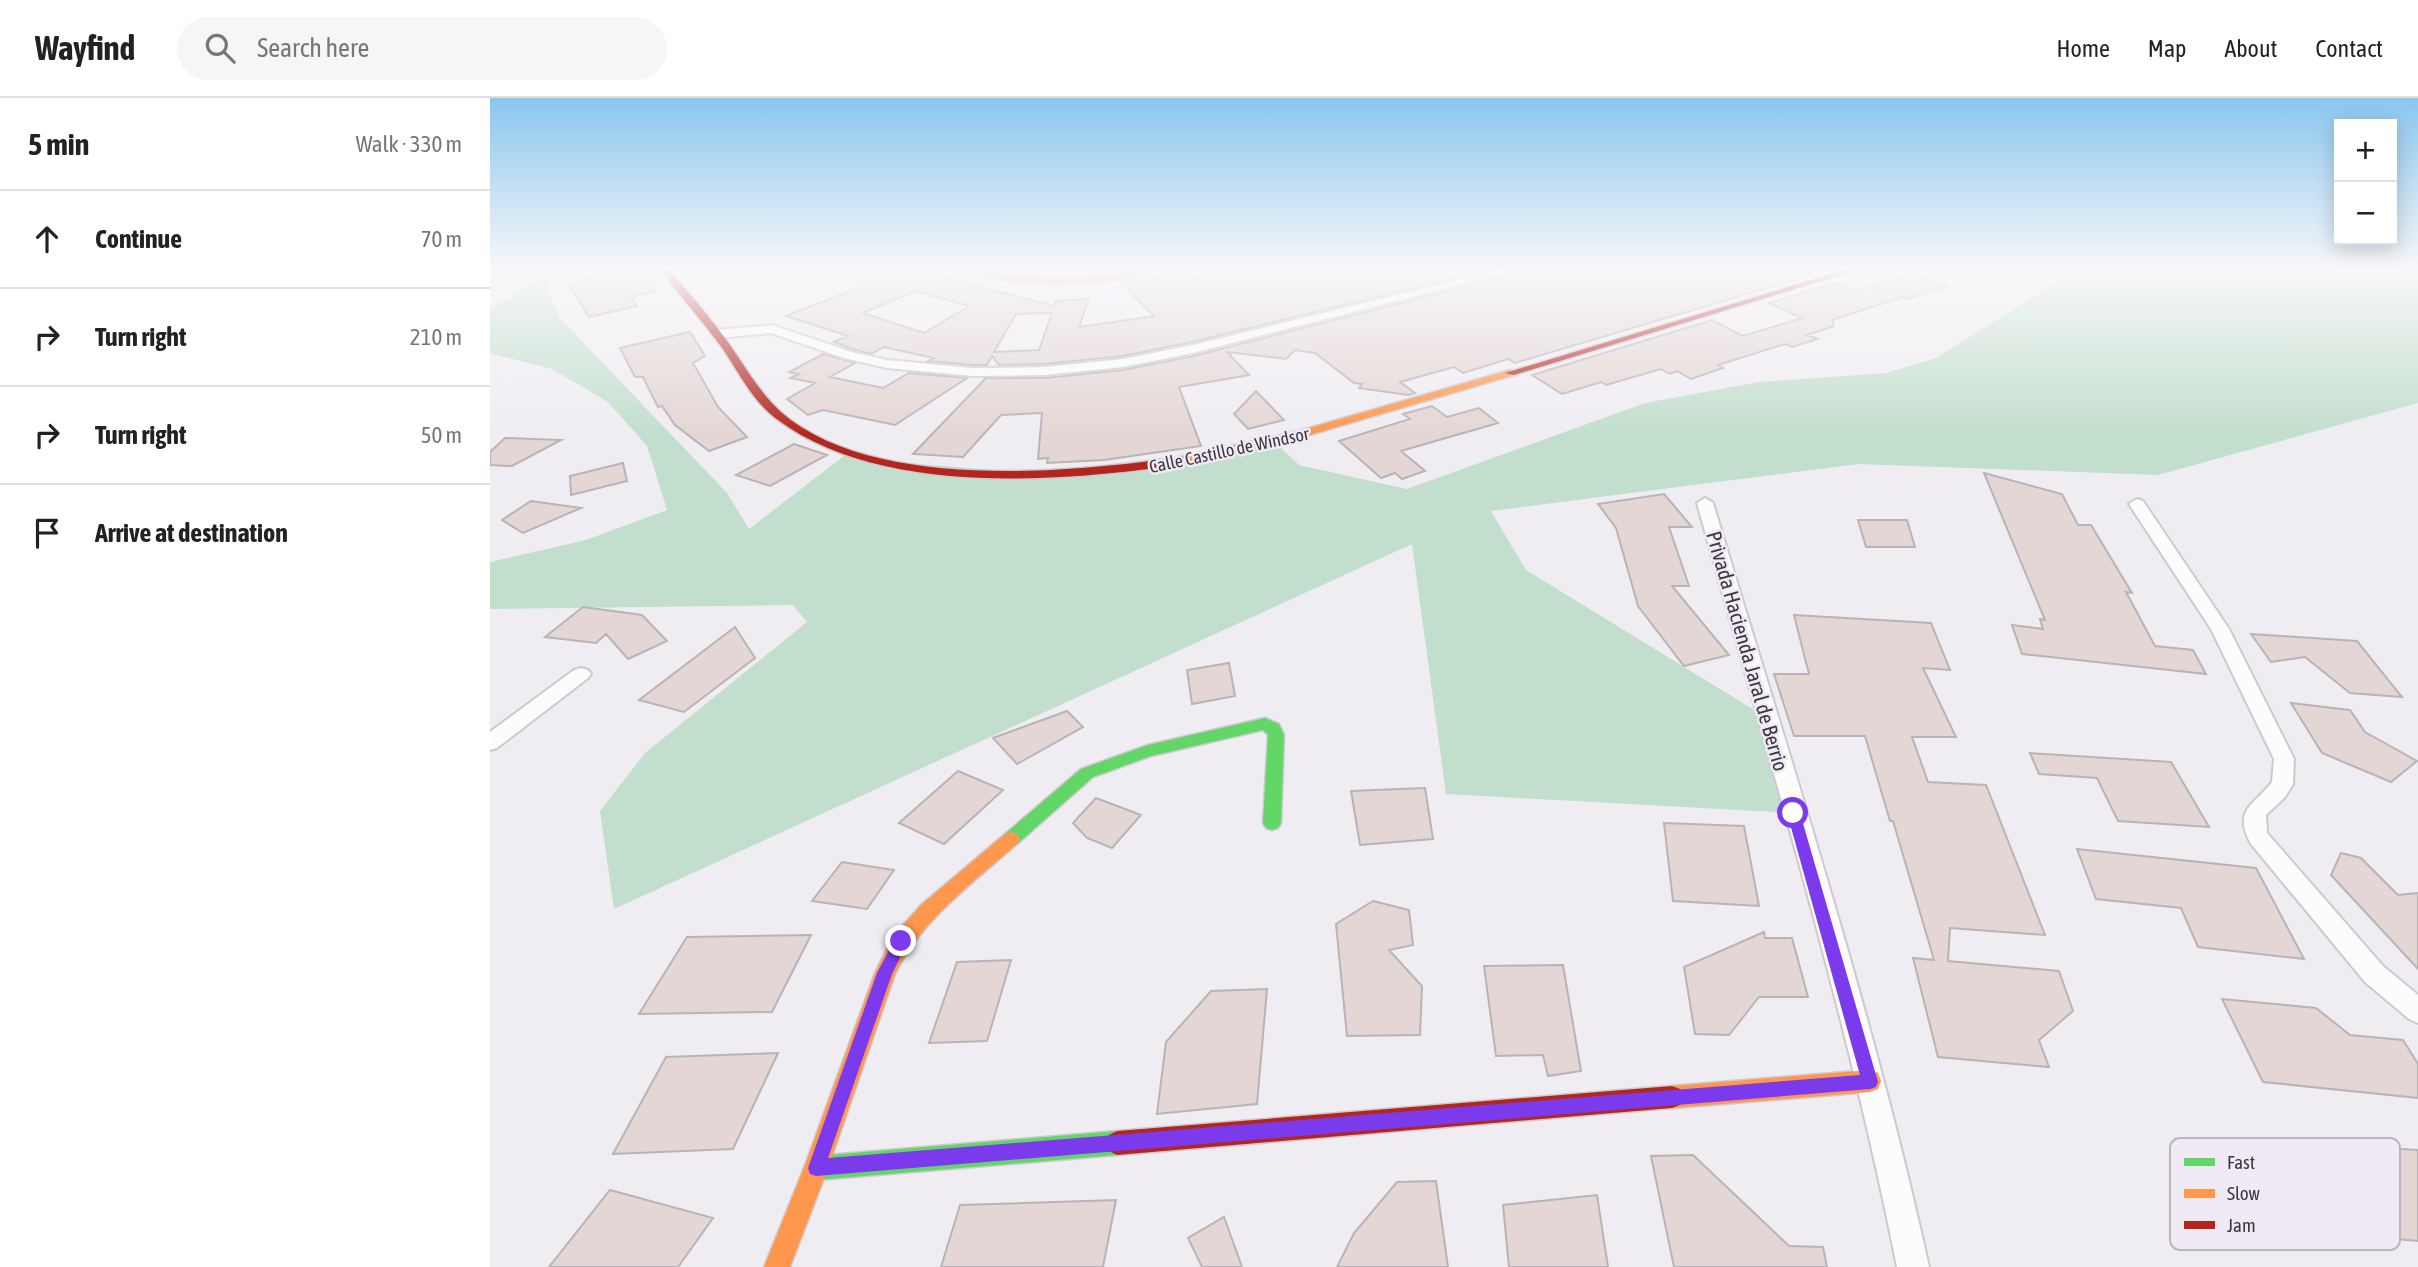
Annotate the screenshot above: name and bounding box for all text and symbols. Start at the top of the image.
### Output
search box [177,17,667,80]
text: Wayfind [35,29,135,67]
icon: search [201,29,239,67]
text: Search here [257,33,369,63]
text: Home [2056,35,2110,62]
text: Map [2148,35,2186,62]
text: About [2224,35,2277,62]
text: Contact [2315,35,2383,62]
map controls [2334,119,2397,245]
button: + [2334,119,2397,182]
text: 5 min [28,127,89,161]
text: Walk · 330 m [356,131,462,157]
button: − [2334,182,2397,245]
icon: ahead [28,220,66,258]
text: Continue [95,224,182,254]
text: 70 m [421,226,462,252]
icon: right [28,318,66,356]
text: Turn right [95,322,186,352]
text: 210 m [410,324,462,350]
icon: right [28,416,66,454]
text: Turn right [95,420,186,450]
text: 50 m [421,422,462,448]
street label: Calle Castillo de Windsor [1147,423,1311,477]
icon: arrive [28,514,66,552]
text: Arrive at destination [95,518,288,548]
street label: Privada Hacienda Jaral de Berrio [1702,528,1794,774]
route start [1777,797,1808,828]
route end [885,925,916,956]
legend [2170,1138,2400,1250]
text: Fast [2227,1151,2255,1173]
text: Slow [2227,1182,2261,1204]
text: Jam [2227,1214,2256,1236]

